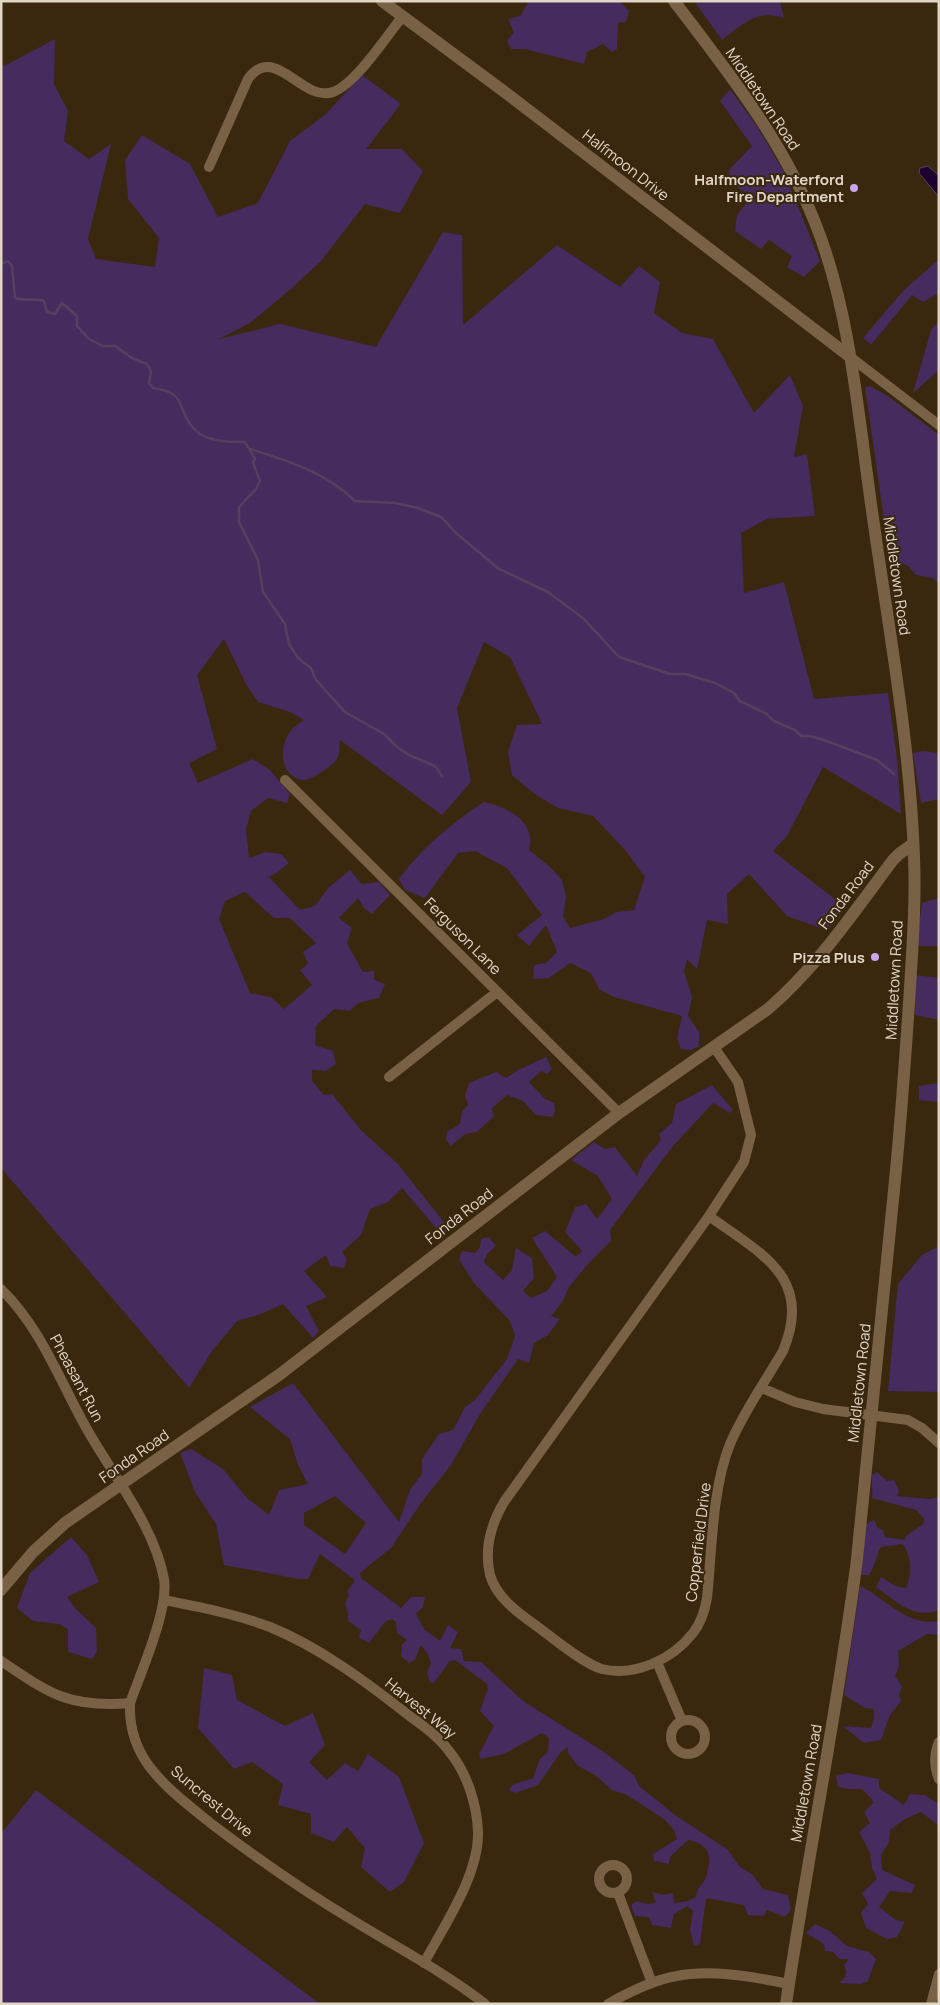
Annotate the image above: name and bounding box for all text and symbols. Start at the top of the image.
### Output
street label: Middletown Road [721,44,805,154]
street label: Halfmoon Drive [578,124,674,206]
place label: Halfmoon-Waterford Fire Department [694,169,844,207]
marker: Halfmoon-Waterford Fire Department [848,182,860,194]
street label: Middletown Road [878,515,916,637]
street label: Fonda Road [813,856,879,934]
street label: Ferguson Lane [420,893,506,979]
street label: Middletown Road [880,920,908,1040]
place label: Pizza Plus [793,947,865,968]
marker: Pizza Plus [869,951,881,963]
street label: Fonda Road [421,1183,497,1249]
street label: Middletown Road [842,1323,876,1443]
street label: Pheasant Run [45,1331,109,1426]
street label: Fonda Road [95,1424,173,1488]
street label: Copperfield Drive [680,1481,716,1603]
street label: Harvest Way [381,1673,461,1743]
street label: Middletown Road [785,1722,827,1844]
street label: Suncrest Drive [166,1760,258,1842]

